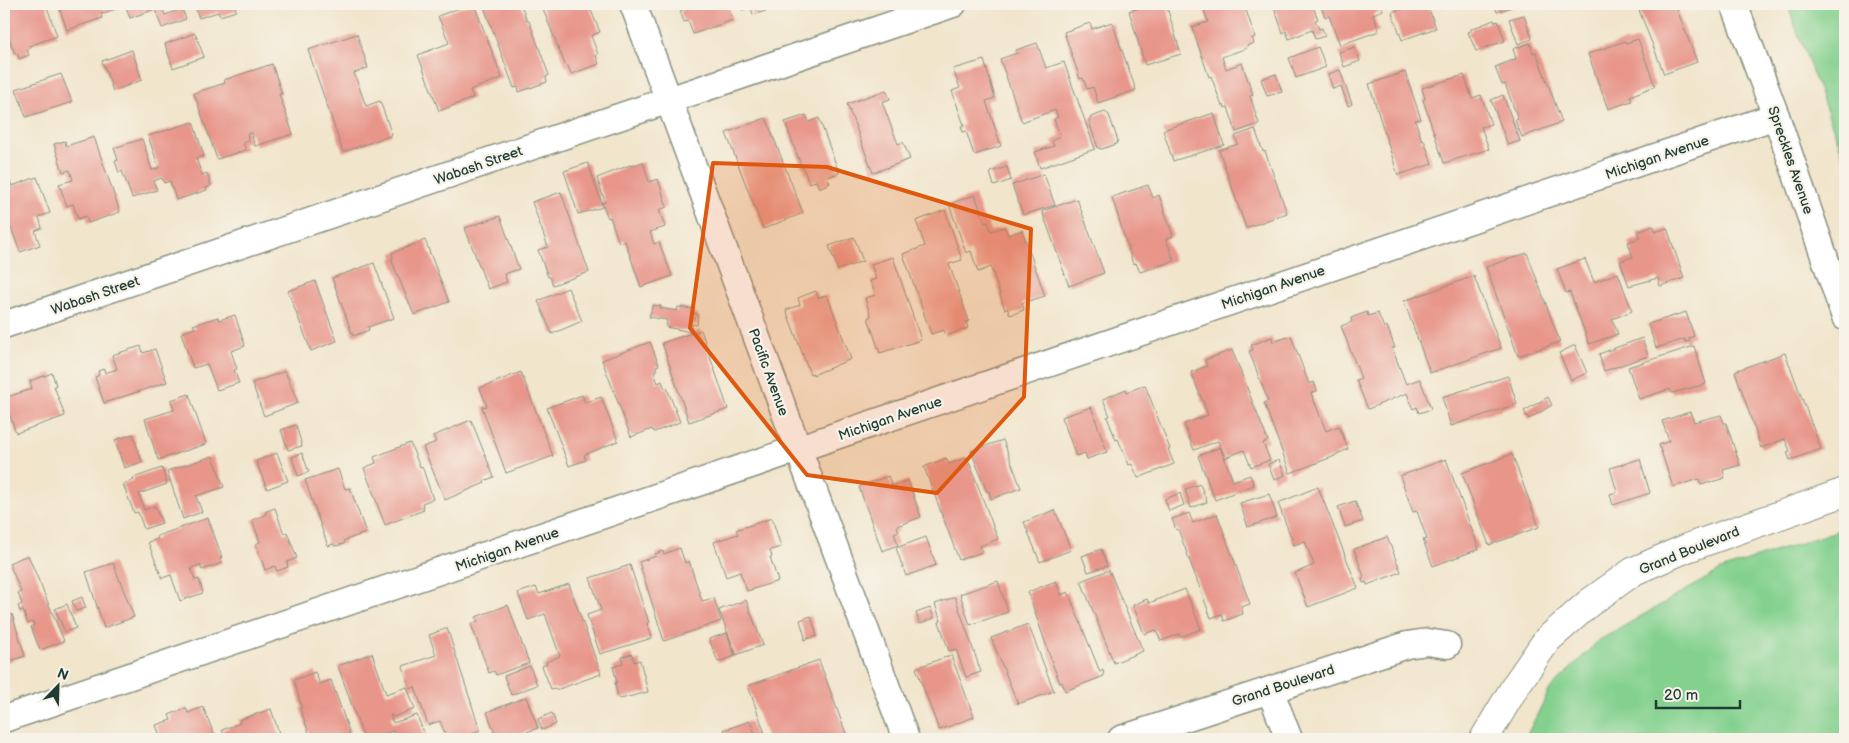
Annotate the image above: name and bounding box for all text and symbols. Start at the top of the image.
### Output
street label: Spreckles Avenue [1764,104,1817,216]
street label: Michigan Avenue [1603,132,1711,183]
street label: Wabash Street [432,142,525,189]
street label: Michigan Avenue [1219,262,1327,313]
street label: Wabash Street [49,272,142,319]
street label: Pacific Avenue [745,326,792,418]
street label: Michigan Avenue [836,393,944,444]
street label: Grand Boulevard [1637,523,1742,578]
street label: Michigan Avenue [453,524,561,575]
north arrow [32,660,82,710]
street label: Grand Boulevard [1230,661,1336,710]
text: N [55,665,71,684]
scale bar [1656,678,1740,710]
text: 20 m [1664,686,1698,705]

